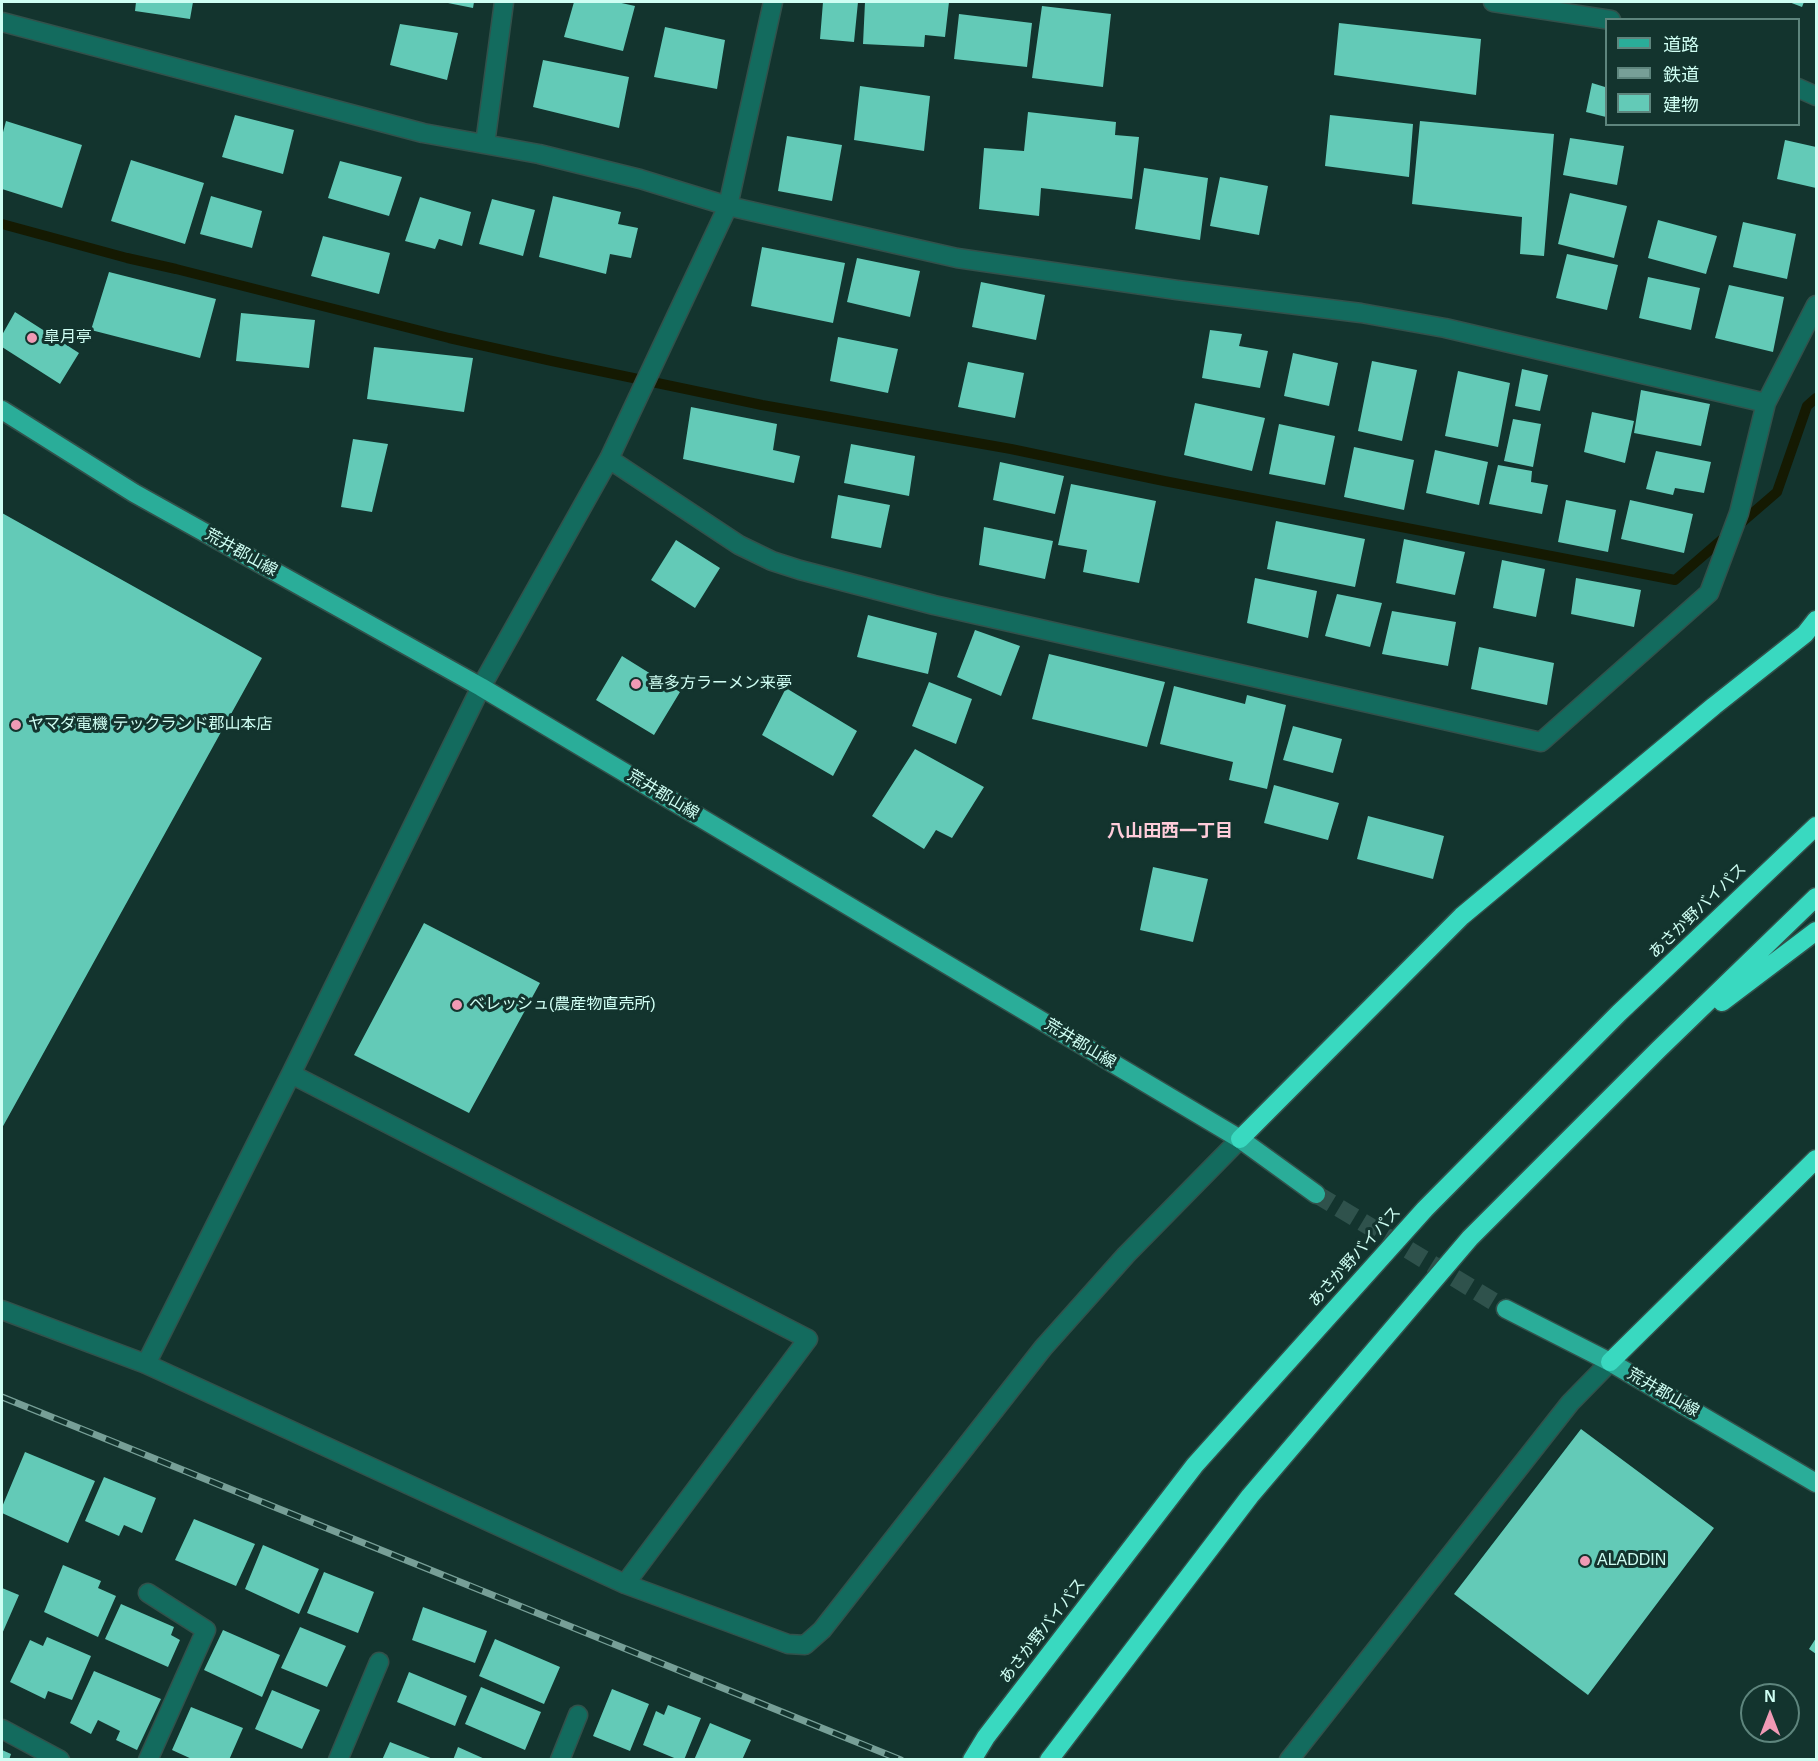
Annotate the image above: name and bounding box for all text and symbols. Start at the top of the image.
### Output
legend [1605,18,1800,126]
text: 道路 [1663,35,1699,55]
text: 鉄道 [1663,65,1699,85]
text: 建物 [1663,95,1699,115]
place label: 皐月亭 [44,328,92,348]
marker: 皐月亭 [25,331,39,345]
street label: 荒井郡山線 [201,525,281,581]
place label: 喜多方ラーメン来夢 [648,674,792,694]
marker: 喜多方ラーメン来夢 [629,677,643,691]
place label: ヤマダ電機 テックランド郡山本店 [28,715,272,735]
marker: ヤマダ電機 テックランド郡山本店 [9,718,23,732]
street label: 荒井郡山線 [624,766,702,824]
district label: 八山田西一丁目 [1107,821,1233,843]
street label: あさか野バイパス [1645,860,1751,962]
place label: ベレッシュ(農産物直売所) [469,995,656,1015]
marker: ベレッシュ(農産物直売所) [450,998,464,1012]
street label: 荒井郡山線 [1041,1015,1119,1073]
street label: あさか野バイパス [1305,1203,1405,1311]
street label: 荒井郡山線 [1624,1365,1702,1421]
place label: ALADDIN [1597,1551,1666,1571]
marker: ALADDIN [1578,1554,1592,1568]
street label: あさか野バイパス [996,1575,1090,1687]
north arrow [1740,1683,1800,1743]
text: N [1764,1688,1776,1705]

